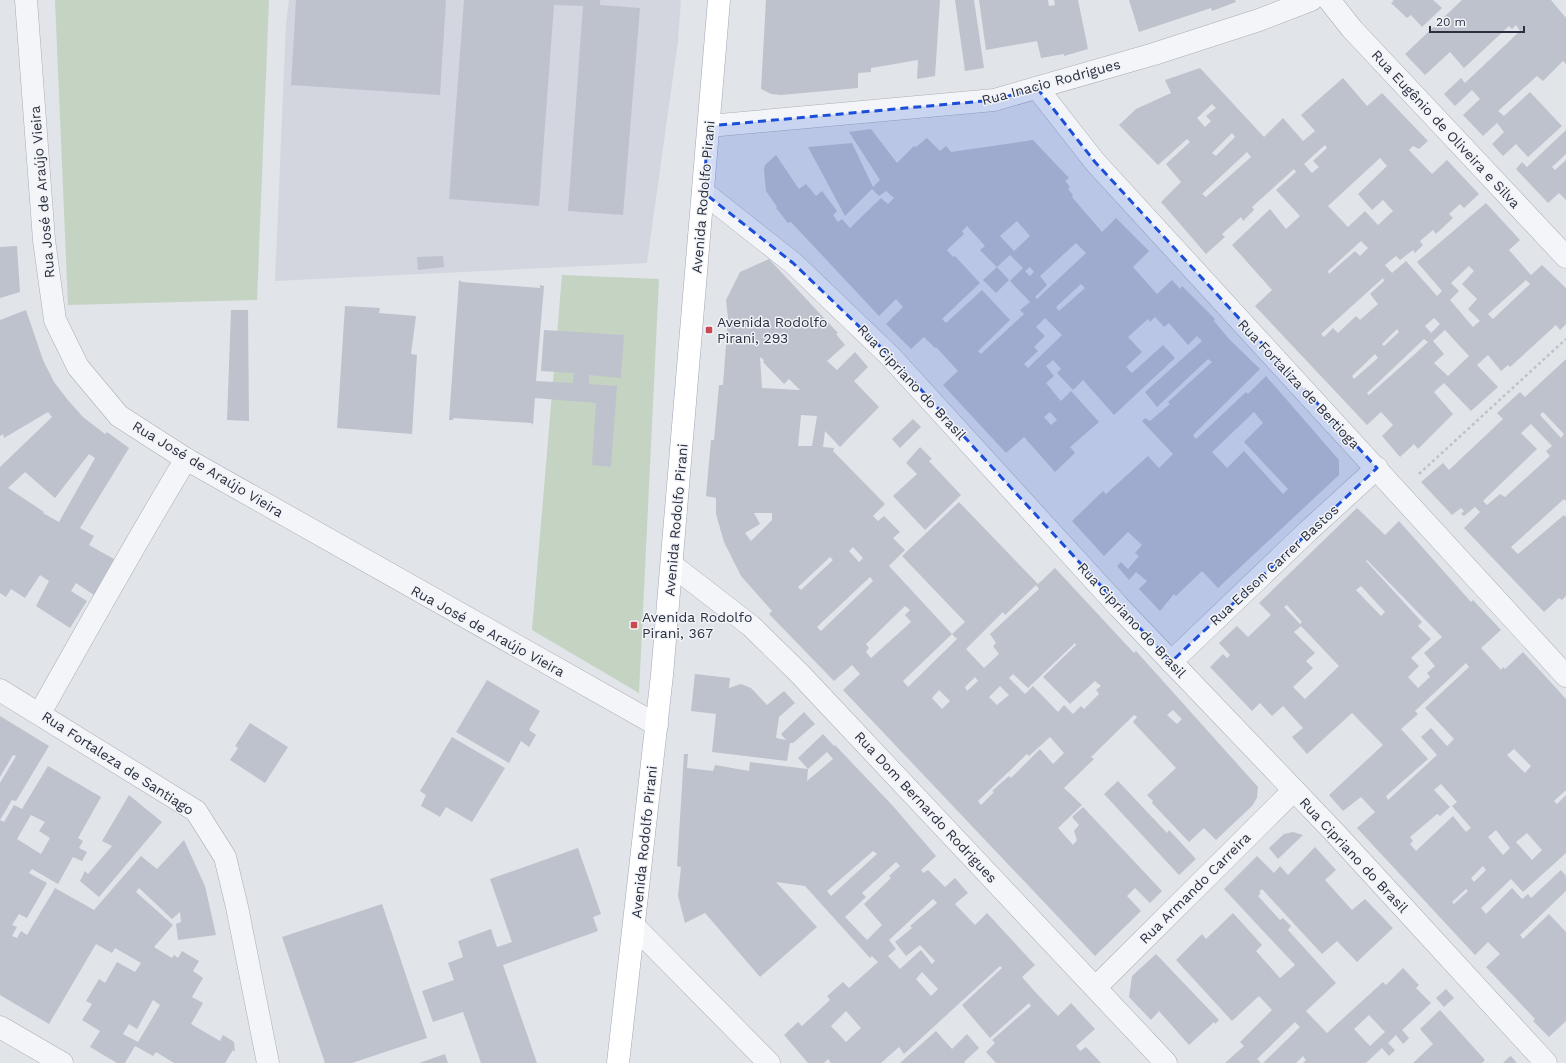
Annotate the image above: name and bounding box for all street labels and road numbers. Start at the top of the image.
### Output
street label: Rua Eugênio de Oliveira e Silva [1368,47,1524,211]
street label: Rua Inacio Rodrigues [980,56,1122,108]
street label: Rua José de Araújo Vieira [26,105,58,279]
street label: Avenida Rodolfo Pirani [688,120,718,274]
street label: Rua Fortaliza de Bertioga [1235,316,1363,452]
street label: Rua Cipriano do Brasil [855,321,970,443]
street label: Rua José de Araújo Vieira [130,418,286,520]
street label: Avenida Rodolfo Pirani [661,443,691,597]
street label: Rua Edson Carrer Bastos [1206,501,1342,629]
street label: Rua Cipriano do Brasil [1075,559,1190,681]
street label: Rua José de Araújo Vieira [408,582,568,680]
street label: Rua Fortaleza de Santiago [39,708,197,818]
street label: Rua Dom Bernardo Rodrigues [852,728,1000,886]
street label: Avenida Rodolfo Pirani [628,765,660,919]
street label: Rua Cipriano do Brasil [1297,794,1412,916]
street label: Rua Armando Carreira [1136,829,1254,947]

